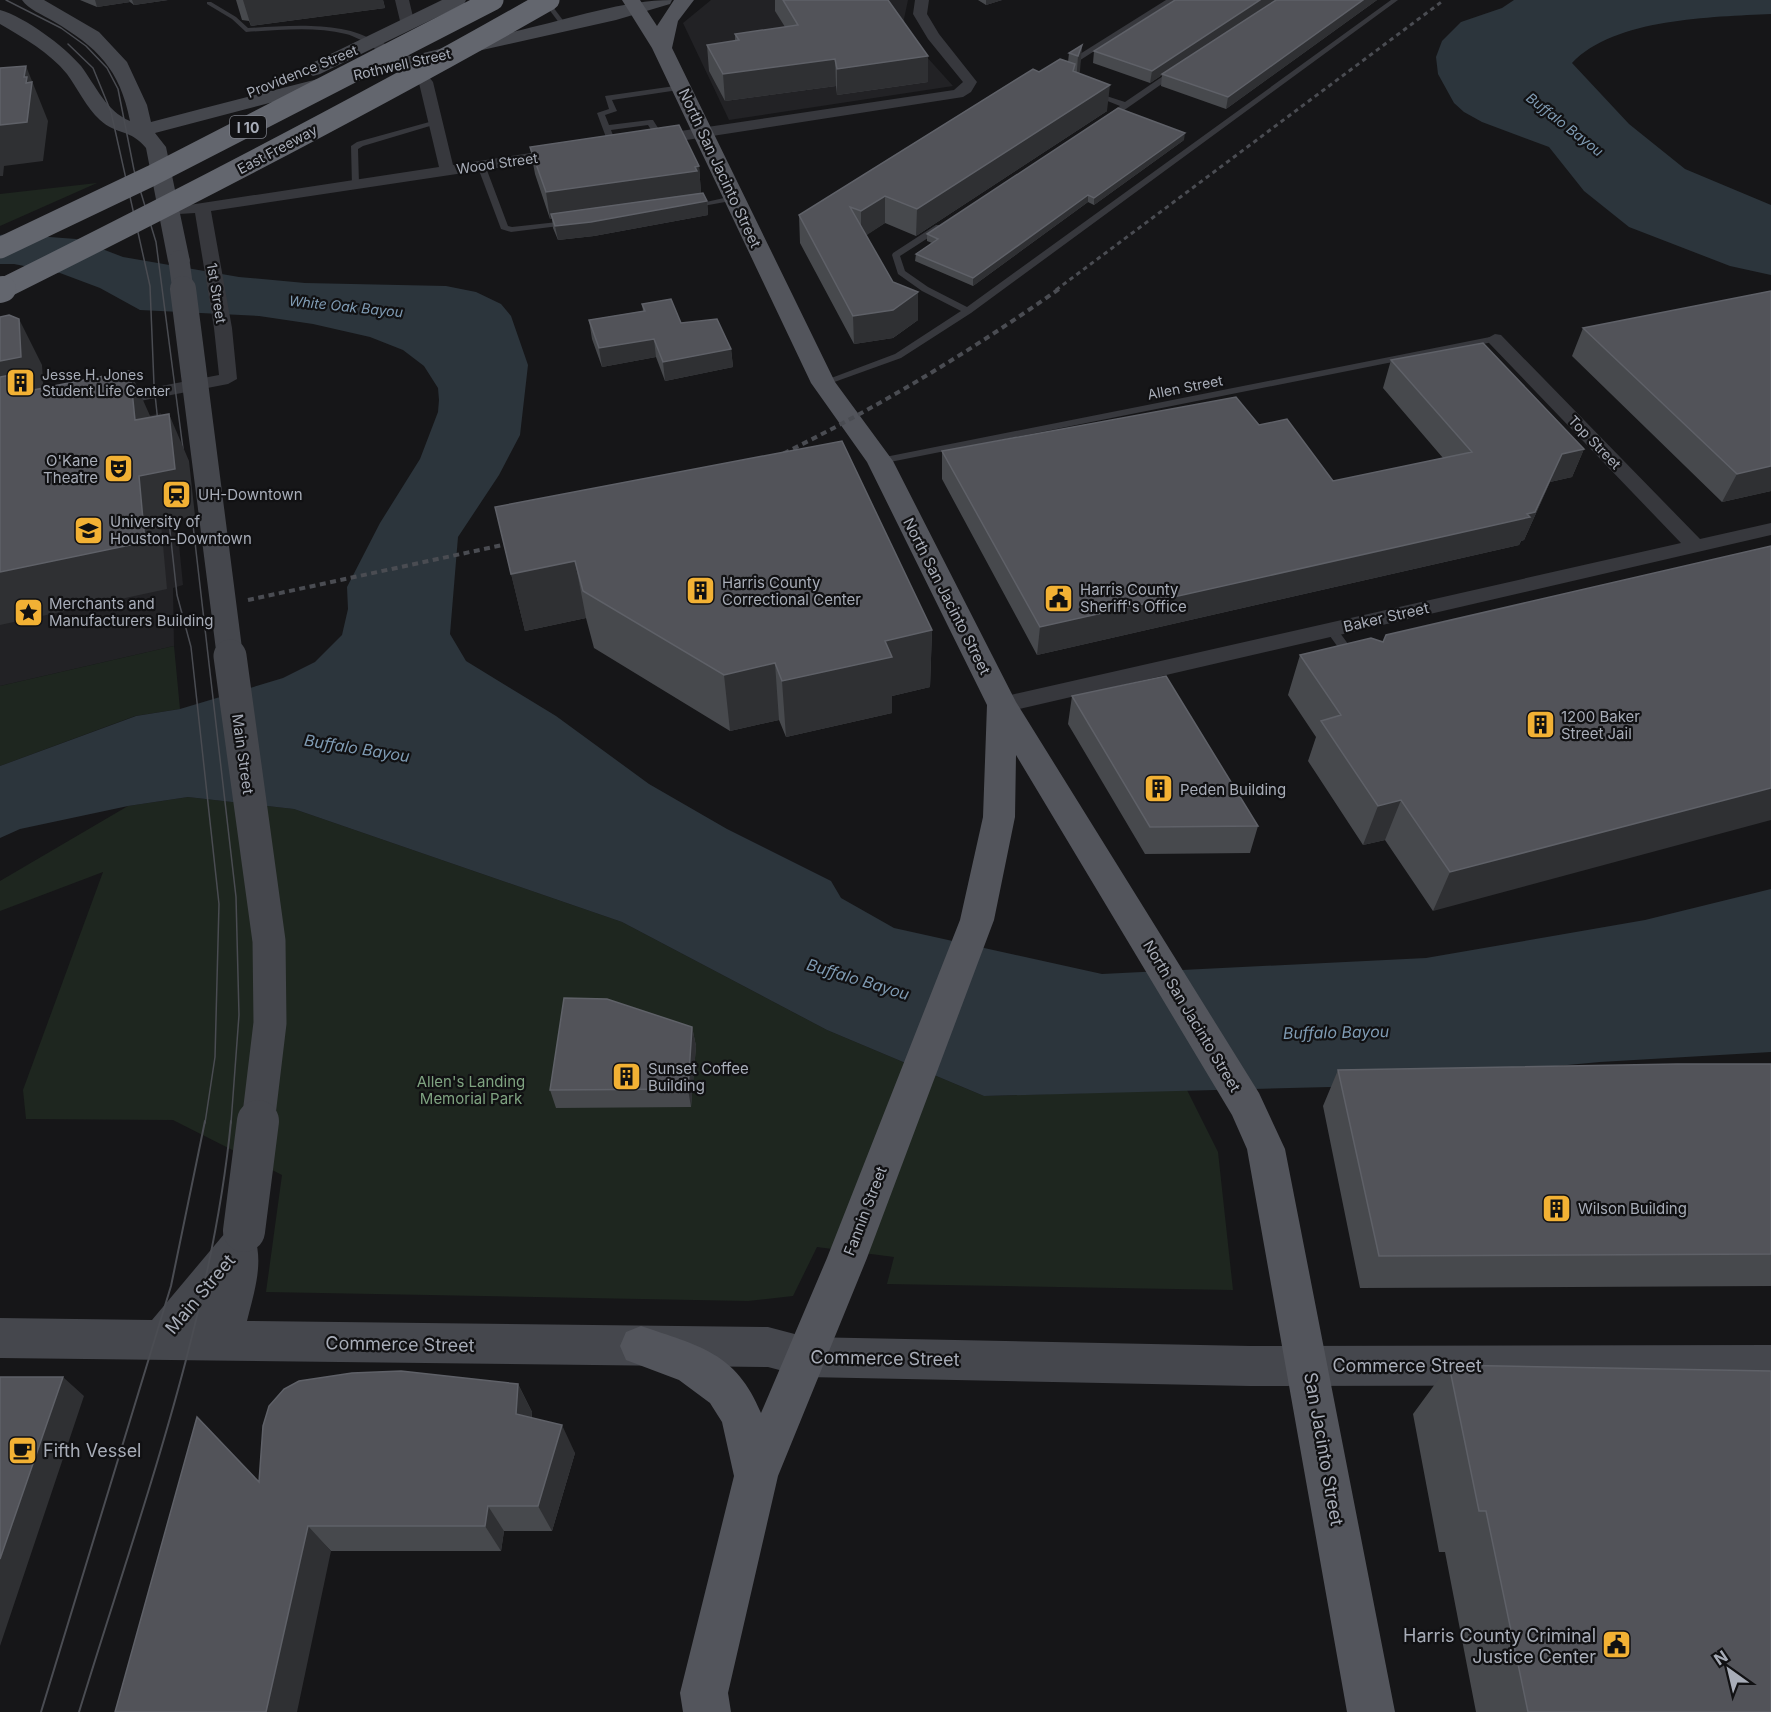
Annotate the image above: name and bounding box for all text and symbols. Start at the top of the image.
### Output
street label: Providence Street [244,41,360,101]
street label: Rothwell Street [352,44,453,83]
street label: North San Jacinto Street [675,85,765,251]
water label: Buffalo Bayou [1523,89,1607,159]
road number: I 10 [230,116,266,138]
street label: East Freeway [234,121,320,177]
street label: Wood Street [455,149,539,177]
street label: 1st Street [204,261,230,325]
water label: White Oak Bayou [288,292,404,320]
building icon: Jesse H. Jones Student Life Center [5,366,37,398]
place label: Jesse H. Jones Student Life Center [42,366,170,399]
street label: Allen Street [1146,371,1224,403]
street label: Top Street [1565,412,1625,473]
place label: O'Kane Theatre [43,451,98,487]
theatre icon: O'Kane Theatre [103,453,135,485]
station icon: UH-Downtown [161,478,193,510]
place label: UH-Downtown [198,485,303,504]
place label: University of Houston-Downtown [110,512,252,548]
school or university icon: University of Houston-Downtown [73,514,105,546]
street label: North San Jacinto Street [899,514,995,678]
place label: Harris County Correctional Center [722,573,861,609]
building icon: Harris County Correctional Center [685,575,717,607]
place label: Harris County Sheriff's Office [1080,580,1187,616]
public building icon: Harris County Sheriff's Office [1043,582,1075,614]
place label: Merchants and Manufacturers Building [49,594,214,630]
place icon: Merchants and Manufacturers Building [12,596,44,628]
street label: Baker Street [1341,598,1431,636]
place label: 1200 Baker Street Jail [1561,707,1640,743]
building icon: 1200 Baker Street Jail [1524,709,1556,741]
street label: Main Street [228,713,258,796]
water label: Buffalo Bayou [303,730,411,766]
building icon: Peden Building [1143,773,1175,805]
place label: Peden Building [1180,780,1286,799]
street label: North San Jacinto Street [1139,937,1245,1095]
water label: Buffalo Bayou [804,954,912,1004]
water label: Buffalo Bayou [1283,1021,1389,1043]
place label: Sunset Coffee Building [648,1059,749,1095]
building icon: Sunset Coffee Building [611,1061,643,1093]
park label: Allen's Landing Memorial Park [417,1072,525,1108]
street label: Fannin Street [839,1164,891,1258]
building icon: Wilson Building [1541,1192,1573,1224]
place label: Wilson Building [1578,1199,1687,1218]
street label: Main Street [161,1250,239,1338]
street label: Commerce Street [325,1332,475,1356]
street label: Commerce Street [810,1346,960,1370]
street label: Commerce Street [1332,1355,1482,1376]
street label: San Jacinto Street [1300,1371,1348,1527]
cafe icon: Fifth Vessel [6,1434,38,1466]
place label: Fifth Vessel [43,1440,141,1461]
place label: Harris County Criminal Justice Center [1403,1625,1596,1667]
public building icon: Harris County Criminal Justice Center [1601,1629,1633,1661]
north arrow [1699,1640,1759,1700]
text: N [1710,1646,1731,1669]

